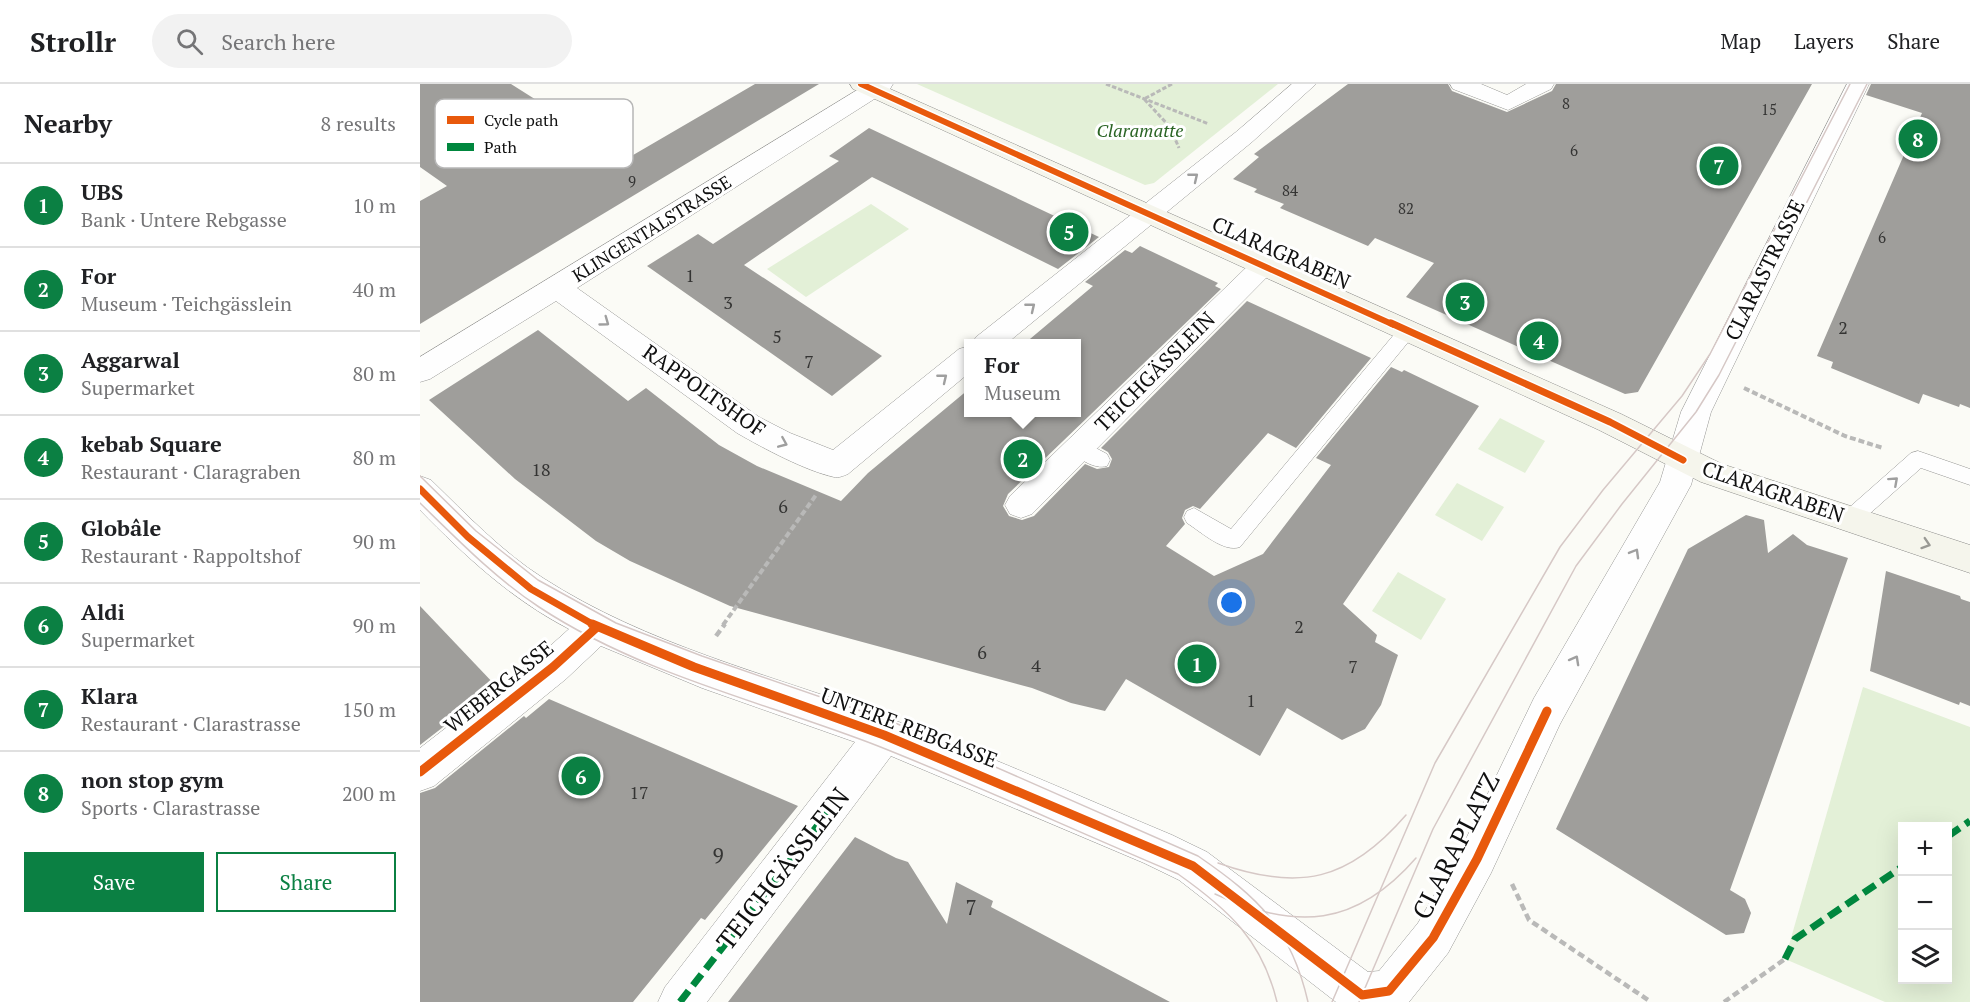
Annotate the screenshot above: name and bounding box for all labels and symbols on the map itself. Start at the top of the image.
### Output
house number: 8 [1562,93,1570,113]
legend [435,99,633,168]
house number: 15 [1761,99,1777,119]
text: Cycle path [484,109,559,131]
pin: 8 [1898,116,1938,162]
park label: Claramatte [1097,118,1183,142]
text: Path [484,136,518,158]
house number: 6 [1570,140,1578,160]
pin: 7 [1700,144,1738,188]
street label: KLINGENTALSTRASSE [567,169,736,287]
house number: 9 [628,171,636,191]
one-way arrow [1187,173,1198,184]
house number: 84 [1282,180,1298,200]
street label: CLARASTRASSE [1718,194,1810,345]
house number: 82 [1398,198,1414,218]
street label: CLARAGRABEN [1208,209,1355,295]
pin: 5 [1050,210,1088,254]
house number: 6 [1878,227,1886,247]
house number: 1 [685,263,695,287]
pin: 3 [1446,280,1484,324]
house number: 3 [723,290,733,314]
one-way arrow [1024,303,1035,314]
street label: TEICHGÄSSLEIN [1088,305,1220,437]
one-way arrow [598,315,609,326]
house number: 2 [1838,315,1848,339]
pin: 4 [1520,318,1558,364]
house number: 5 [772,324,782,348]
street label: RAPPOLTSHOF [638,337,772,443]
house number: 7 [804,349,814,373]
one-way arrow [936,374,947,385]
one-way arrow [777,436,788,448]
pin: 2 [1004,436,1042,482]
street label: CLARAGRABEN [1698,454,1848,528]
house number: 18 [531,457,551,481]
one-way arrow [1887,477,1898,488]
house number: 6 [778,494,788,518]
one-way arrow [1920,537,1931,550]
one-way arrow [1628,549,1640,559]
your location [1217,588,1246,617]
house number: 2 [1294,614,1304,638]
street label: WEBERGASSE [438,633,559,739]
house number: 6 [977,640,987,664]
pin: 1 [1178,642,1216,686]
house number: 4 [1031,653,1041,677]
house number: 7 [1348,654,1358,678]
one-way arrow [1568,656,1579,666]
street label: UNTERE REBGASSE [817,680,1002,774]
house number: 1 [1246,688,1256,712]
pin: 6 [562,754,600,798]
street label: CLARAPLATZ [1404,767,1507,925]
house number: 17 [629,780,649,804]
street label: TEICHGÄSSLEIN [708,780,856,957]
house number: 9 [712,841,724,869]
house number: 7 [965,893,977,921]

